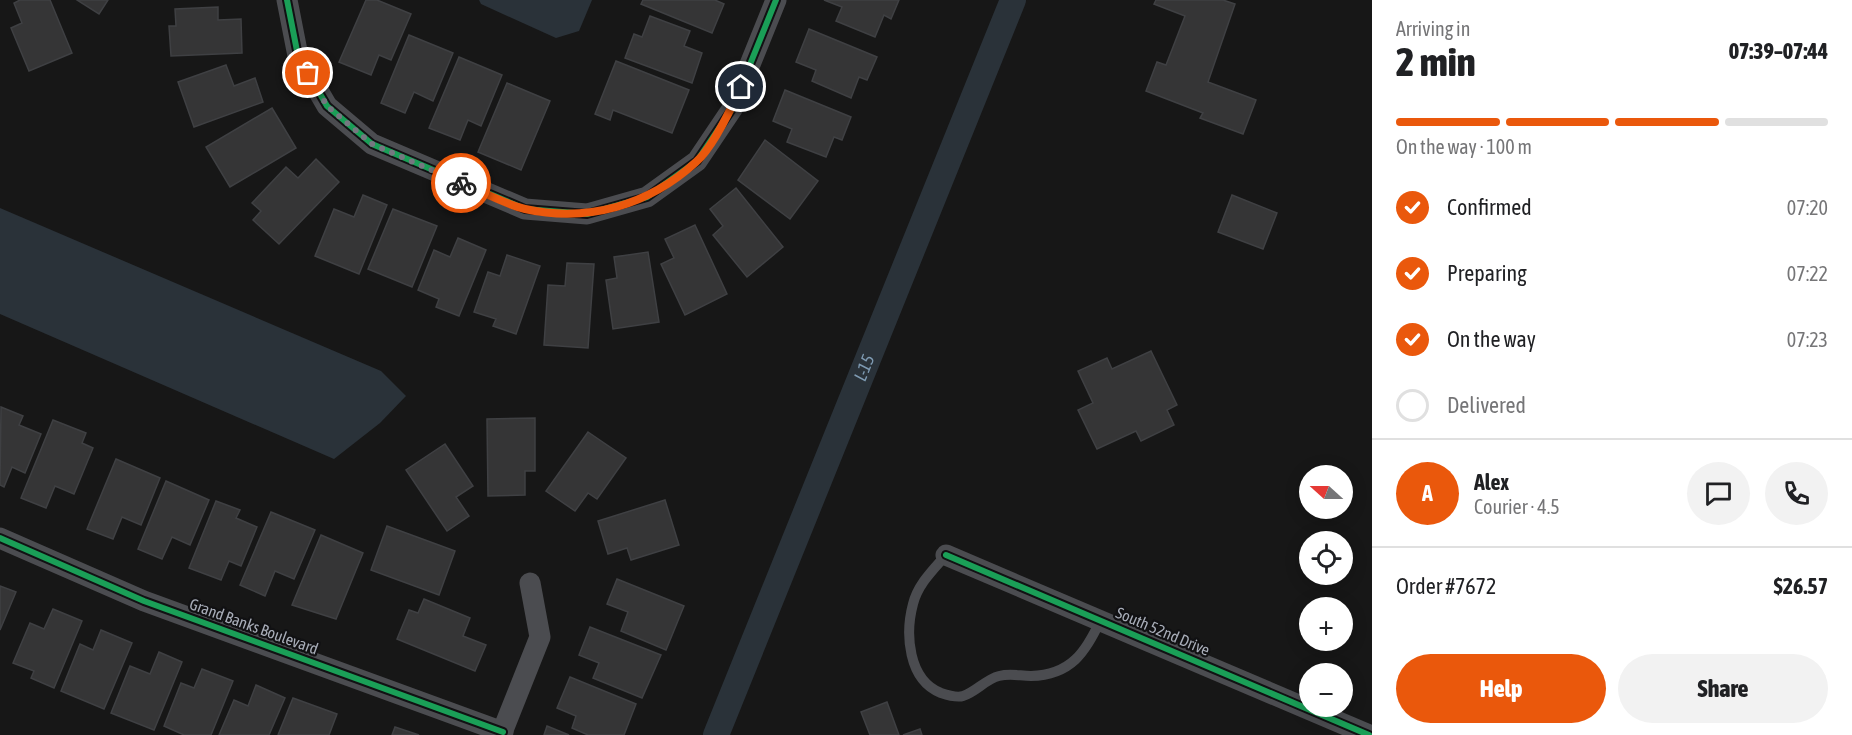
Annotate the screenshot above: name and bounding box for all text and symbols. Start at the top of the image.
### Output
text: Arriving in [1396,17,1470,40]
text: 07:39–07:44 [1729,38,1828,64]
text: 2 min [1396,40,1476,84]
pin [282,47,333,98]
icon: bag [291,56,324,89]
pin [715,61,766,112]
icon: home [724,70,757,103]
text: On the way · 100 m [1396,135,1532,158]
courier [431,153,491,213]
icon: bike [445,167,478,200]
icon: check [1396,191,1429,224]
text: Confirmed [1447,194,1532,220]
text: 07:20 [1787,196,1828,219]
icon: check [1396,257,1429,290]
text: Preparing [1447,260,1527,286]
text: 07:22 [1787,262,1828,285]
icon: check [1396,323,1429,356]
text: On the way [1447,326,1536,352]
text: 07:23 [1787,328,1828,351]
water label: L-15 [849,351,879,384]
text: Delivered [1447,392,1526,418]
button: chat [1687,462,1750,525]
button: phone [1765,462,1828,525]
north arrow [1299,465,1353,519]
map controls [1299,465,1353,717]
text: Alex [1474,469,1509,495]
text: A [1422,480,1433,506]
text: Courier · 4.5 [1474,495,1560,518]
button: locate [1299,531,1353,585]
text: Order #7672 [1396,573,1496,599]
text: $26.57 [1773,573,1828,599]
street label: Grand Banks Boulevard [187,594,321,658]
button: + [1299,597,1353,651]
street label: South 52nd Drive [1113,603,1213,659]
button: Help [1396,654,1606,723]
button: Share [1618,654,1828,723]
button: − [1299,663,1353,717]

